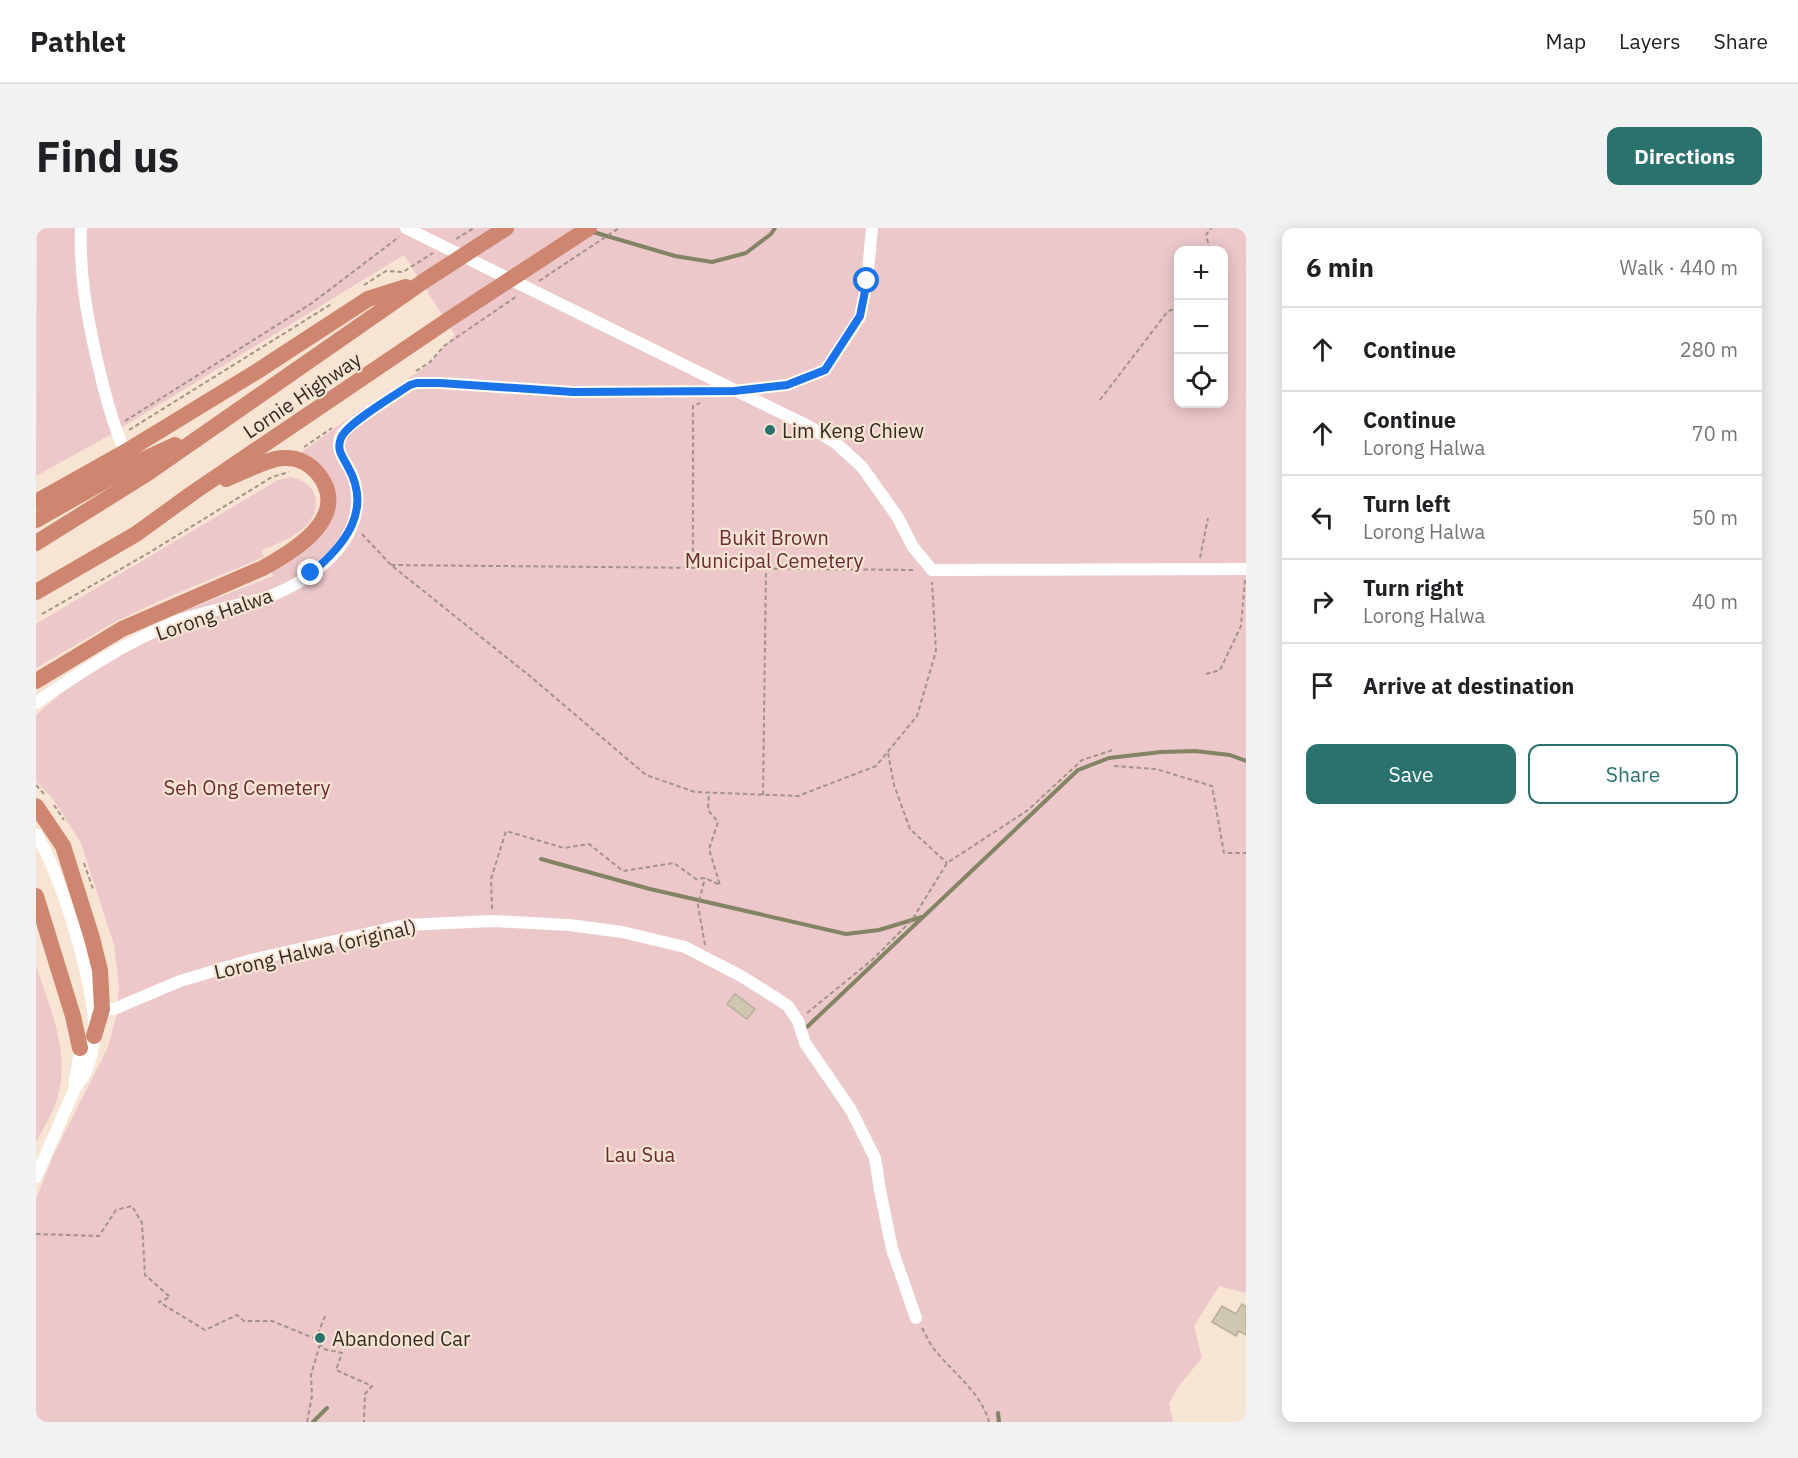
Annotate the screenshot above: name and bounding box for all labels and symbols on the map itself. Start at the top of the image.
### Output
route start [853,267,879,293]
street label: Lornie Highway [238,345,366,445]
place label: Lim Keng Chiew [782,417,924,444]
marker: Lim Keng Chiew [763,423,777,437]
park label: Bukit Brown Municipal Cemetery [685,524,863,574]
route end [297,559,323,585]
street label: Lorong Halwa [152,581,276,647]
park label: Seh Ong Cemetery [164,774,330,801]
street label: Lorong Halwa (original) [211,913,419,985]
park label: Lau Sua [605,1141,676,1168]
place label: Abandoned Car [332,1325,470,1352]
marker: Abandoned Car [313,1331,327,1345]

